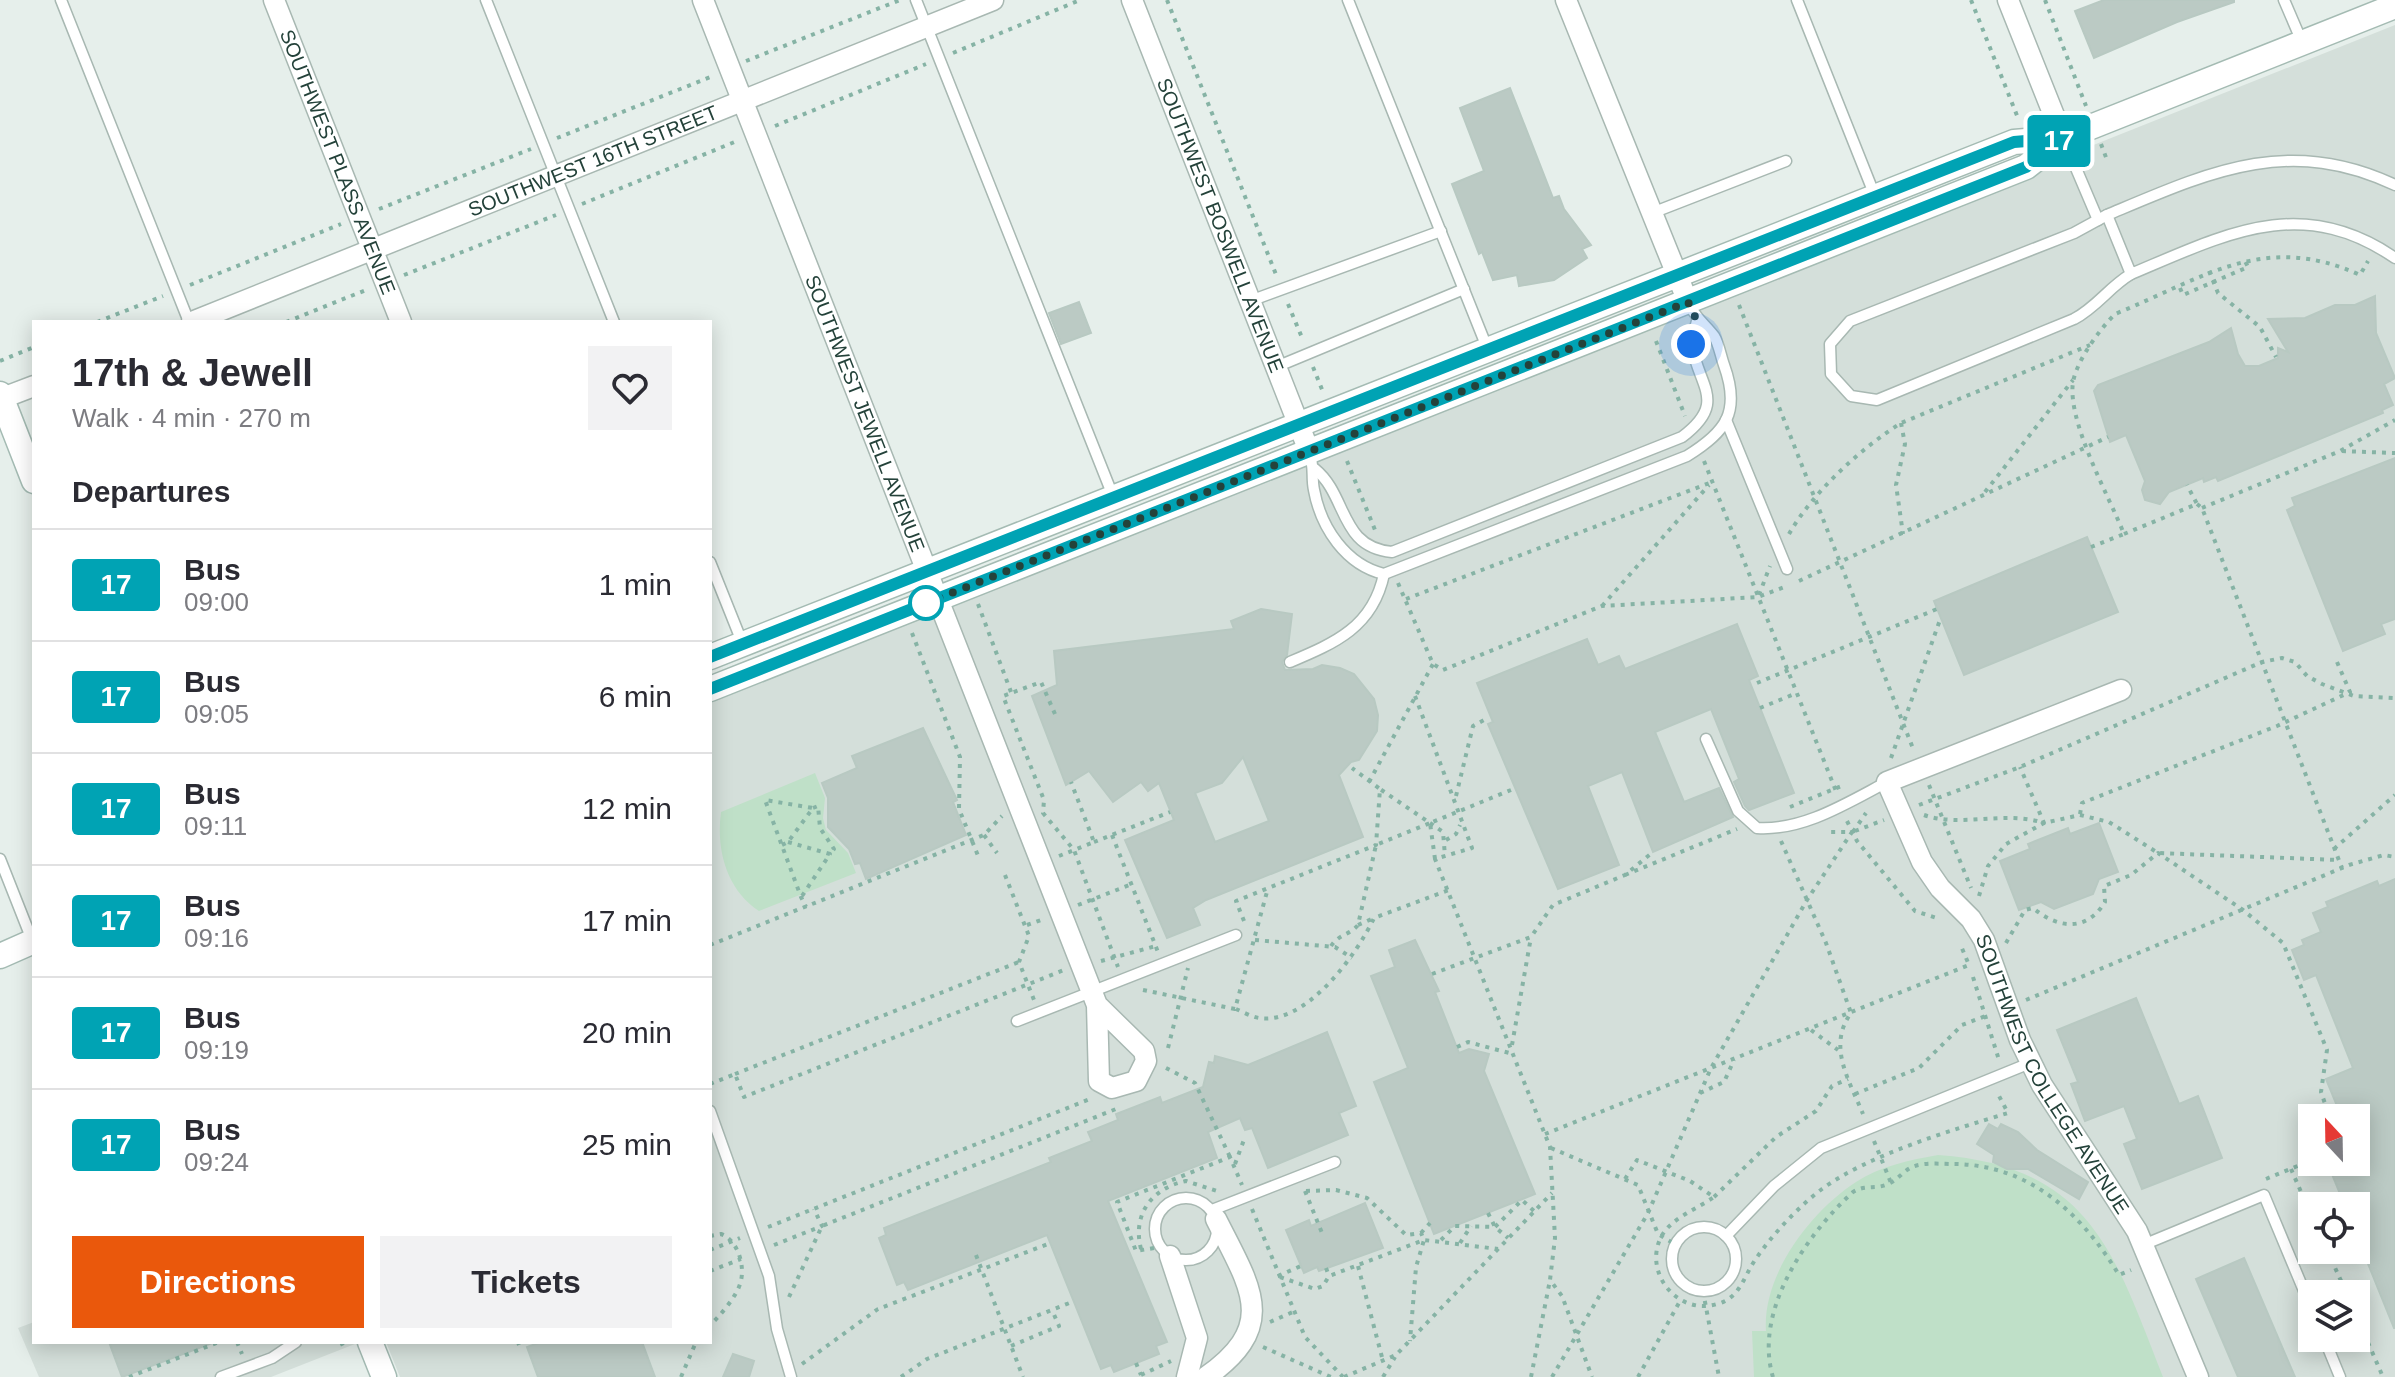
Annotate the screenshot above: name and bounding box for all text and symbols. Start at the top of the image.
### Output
street label: SOUTHWEST PLASS AVENUE [276,26,400,297]
street label: SOUTHWEST BOSWELL AVENUE [1153,75,1288,376]
street label: SOUTHWEST 16TH STREET [465,101,721,221]
line badge: 17 [2023,115,2095,167]
text: 17 [2043,125,2075,156]
street label: SOUTHWEST JEWELL AVENUE [801,272,929,555]
your location [1671,324,1711,364]
button: heart [588,346,672,430]
text: 17th & Jewell [72,352,313,394]
text: Walk · 4 min · 270 m [72,403,311,433]
text: Departures [72,475,230,508]
text: Bus [184,553,241,586]
text: 1 min [599,568,672,601]
text: 17 [100,569,132,600]
unlabelled marker [909,586,943,620]
text: 09:00 [184,587,249,617]
text: Bus [184,665,241,698]
text: 6 min [599,680,672,713]
text: 17 [100,681,132,712]
text: 09:05 [184,699,249,729]
text: Bus [184,777,241,810]
text: 12 min [582,792,672,825]
text: 17 [100,793,132,824]
text: 09:11 [184,811,247,841]
text: Bus [184,889,241,922]
text: 17 min [582,904,672,937]
text: 17 [100,905,132,936]
text: 09:16 [184,923,249,953]
street label: SOUTHWEST COLLEGE AVENUE [1972,931,2134,1218]
text: Bus [184,1001,241,1034]
text: 20 min [582,1016,672,1049]
text: 17 [100,1017,132,1048]
text: 09:19 [184,1035,249,1065]
north arrow [2298,1104,2370,1176]
map controls [2298,1104,2370,1352]
text: Bus [184,1113,241,1146]
text: 25 min [582,1128,672,1161]
text: 17 [100,1129,132,1160]
text: 09:24 [184,1147,249,1177]
button: locate [2298,1192,2370,1264]
button: Directions [72,1236,364,1328]
button: Tickets [380,1236,672,1328]
button: layers [2298,1280,2370,1352]

